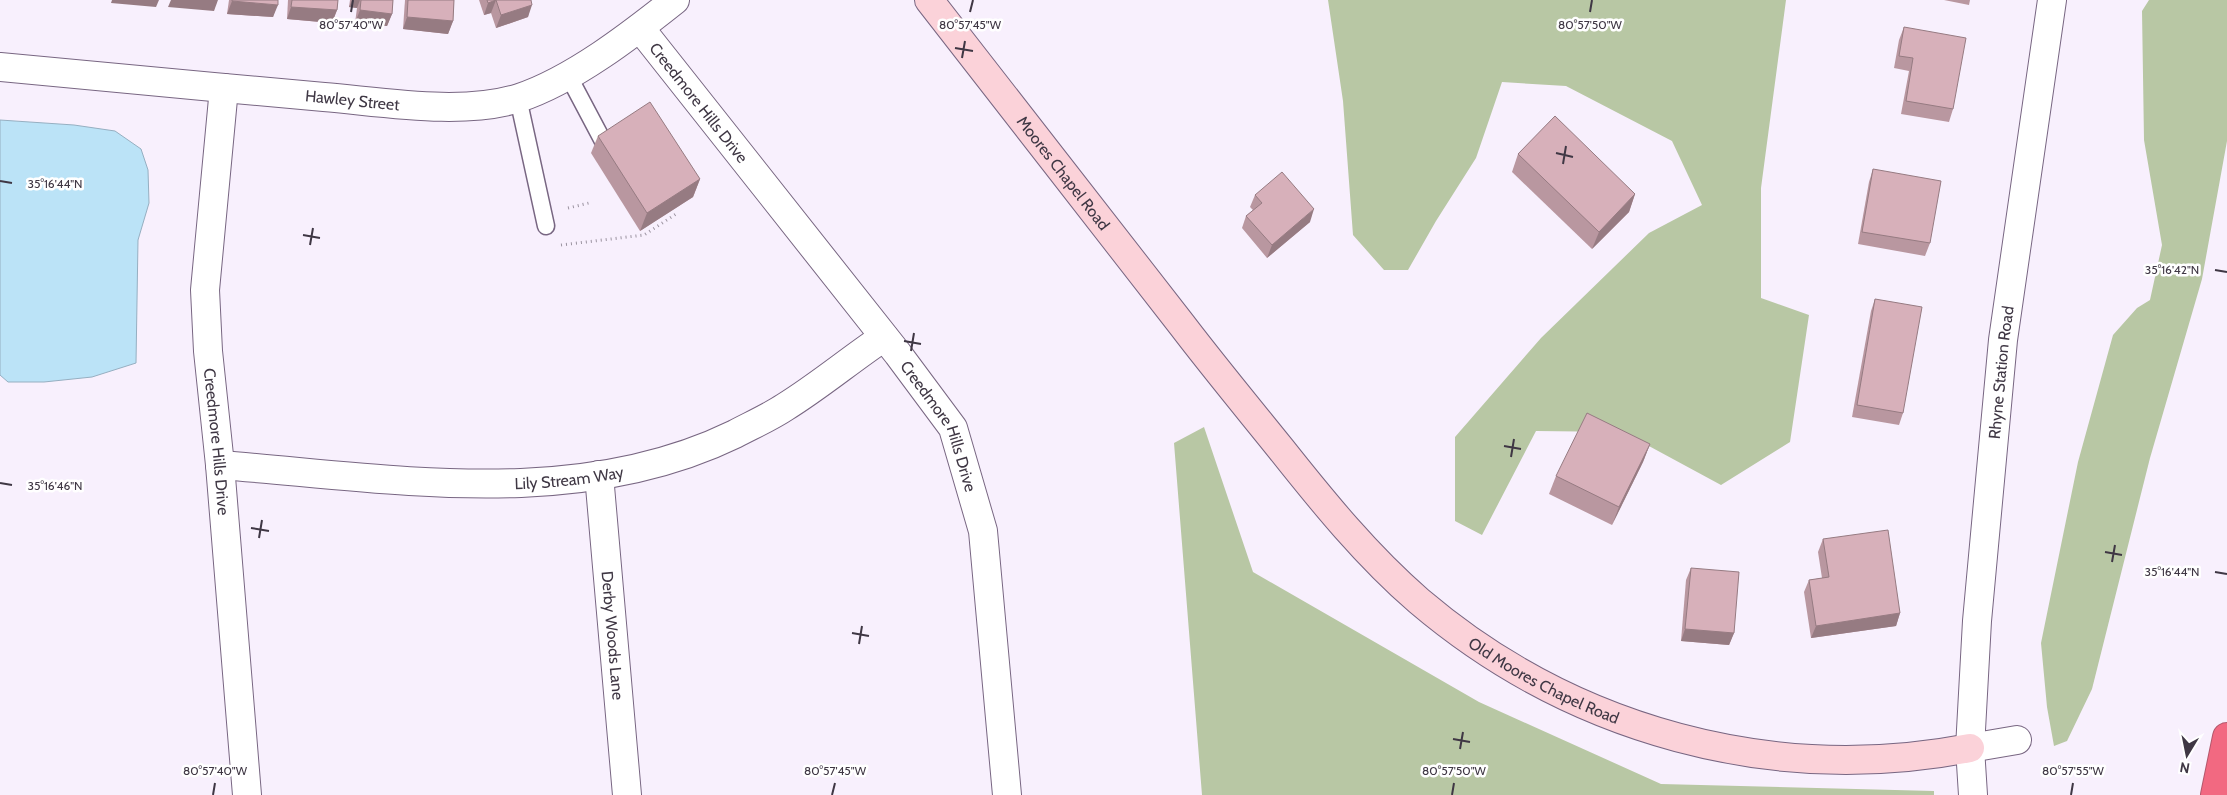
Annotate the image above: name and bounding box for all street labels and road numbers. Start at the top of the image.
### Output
street label: Creedmore Hills Drive [645,39,752,167]
street label: Hawley Street [304,86,401,115]
street label: Moores Chapel Road [1013,112,1113,234]
street label: Rhyne Station Road [1985,305,2018,440]
street label: Creedmore Hills Drive [896,357,980,494]
street label: Creedmore Hills Drive [200,367,233,516]
street label: Lily Stream Way [514,462,625,493]
street label: Derby Woods Lane [597,570,628,701]
street label: Old Moores Chapel Road [1465,633,1622,728]

